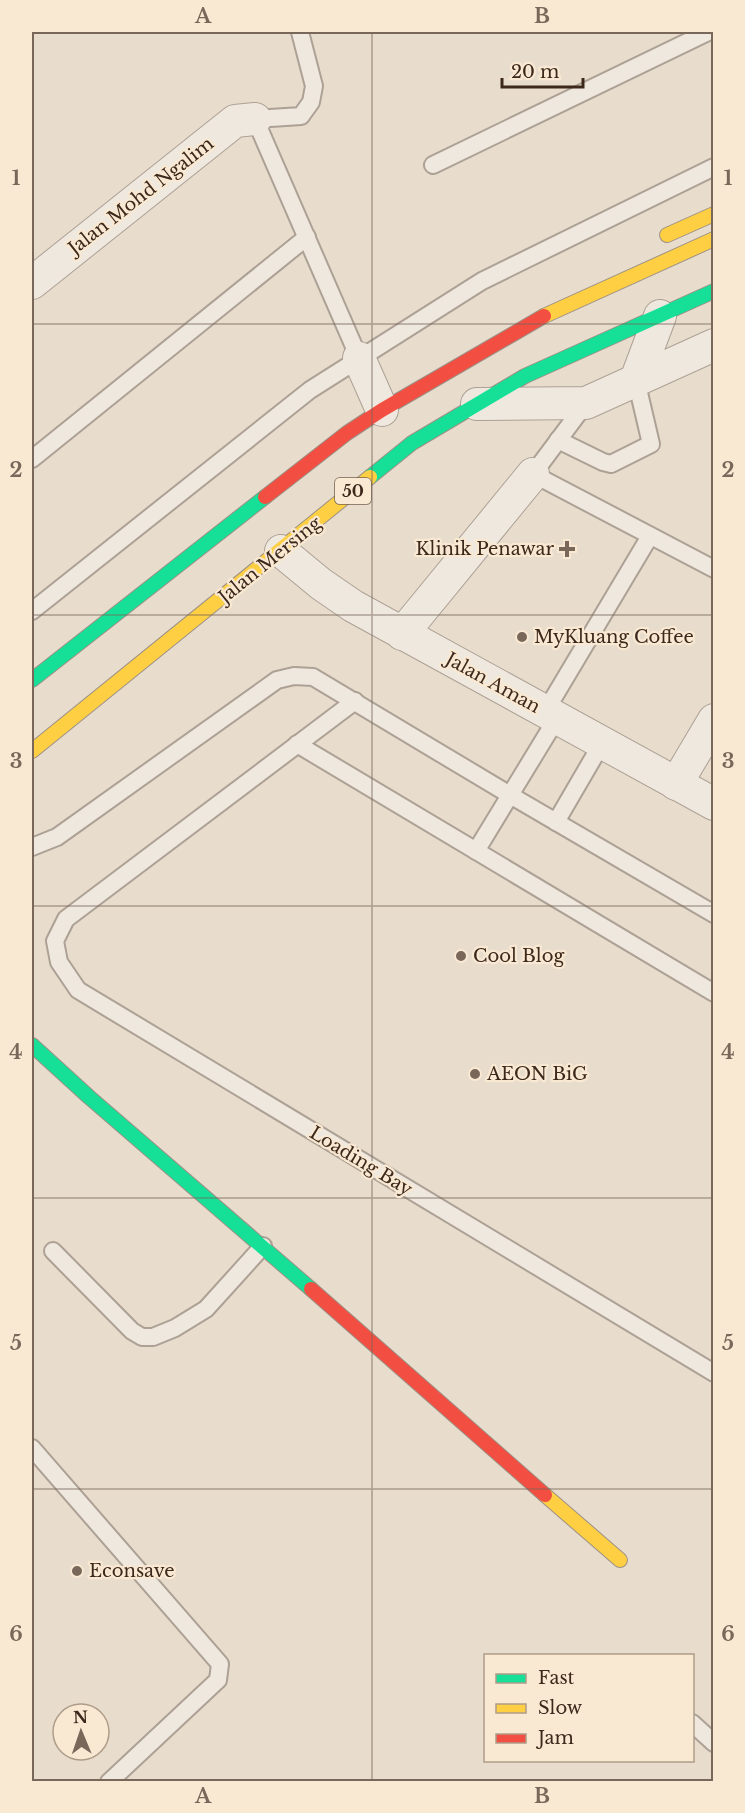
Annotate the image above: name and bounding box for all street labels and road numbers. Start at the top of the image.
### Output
street label: Jalan Mohd Ngalim [62,132,218,261]
road number: 50 [335,478,371,504]
street label: Jalan Mersing [213,512,326,609]
street label: Jalan Aman [440,647,544,718]
street label: Loading Bay [306,1122,417,1201]

